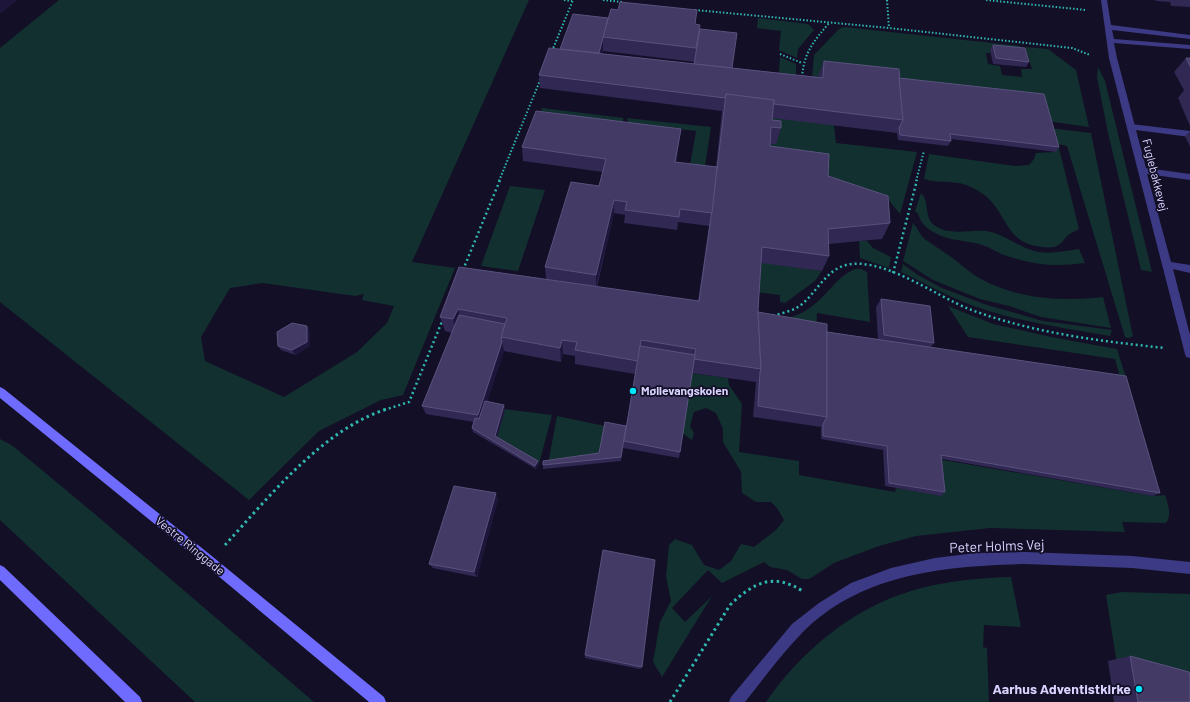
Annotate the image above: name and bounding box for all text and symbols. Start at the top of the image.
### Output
street label: Fuglebakkevej [1140,137,1172,213]
place label: Møllevangskolen [641,383,728,397]
marker: Møllevangskolen [628,386,638,396]
street label: Vestre Ringgade [153,513,228,577]
street label: Peter Holms Vej [949,535,1045,556]
place label: Aarhus Adventistkirke [992,680,1131,697]
marker: Aarhus Adventistkirke [1134,684,1144,694]

